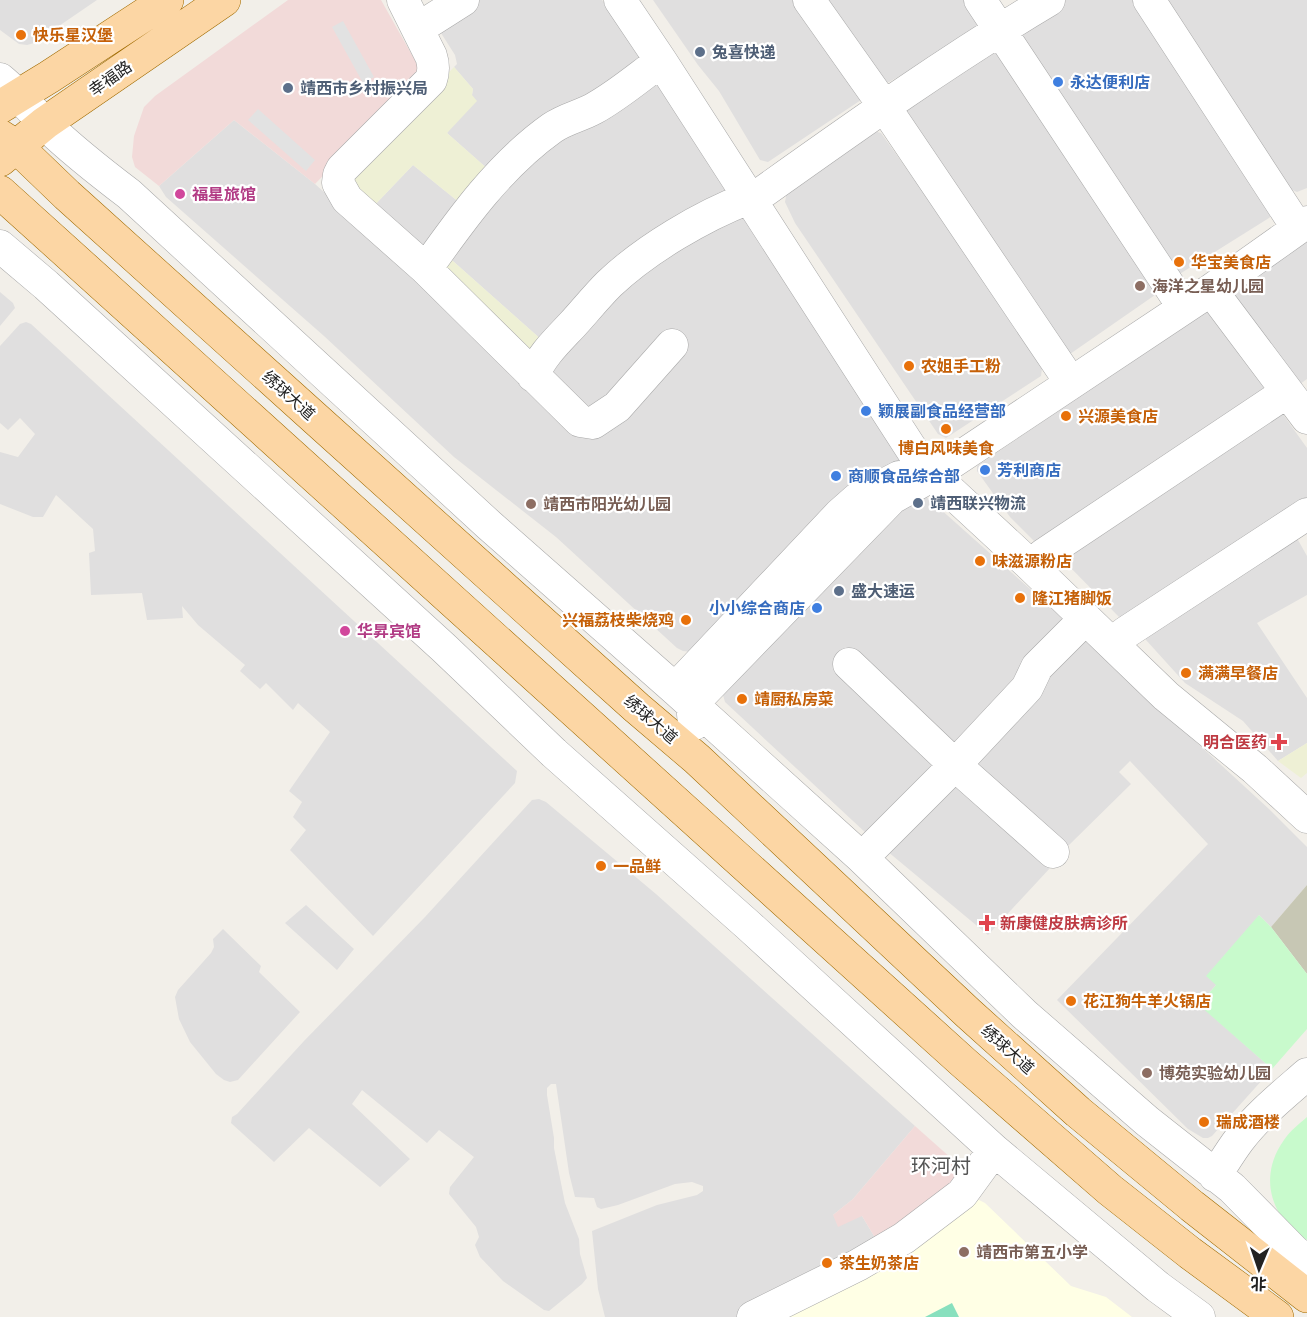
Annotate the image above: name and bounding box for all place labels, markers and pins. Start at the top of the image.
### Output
place label: 快乐星汉堡 [33,27,113,44]
marker: 快乐星汉堡 [14,28,28,42]
place label: 兔喜快递 [712,44,776,61]
marker: 兔喜快递 [693,45,707,59]
place label: 永达便利店 [1070,74,1150,91]
marker: 永达便利店 [1051,75,1065,89]
place label: 靖西市乡村振兴局 [300,79,428,97]
marker: 靖西市乡村振兴局 [281,81,295,95]
place label: 福星旅馆 [192,186,256,203]
marker: 福星旅馆 [173,187,187,201]
place label: 华宝美食店 [1191,253,1271,271]
marker: 华宝美食店 [1172,255,1186,269]
place label: 海洋之星幼儿园 [1152,277,1264,295]
marker: 海洋之星幼儿园 [1133,279,1147,293]
place label: 农姐手工粉 [921,357,1001,375]
marker: 农姐手工粉 [902,359,916,373]
place label: 颖展副食品经营部 [878,403,1006,420]
marker: 颖展副食品经营部 [859,404,873,418]
place label: 兴源美食店 [1078,408,1158,425]
marker: 兴源美食店 [1059,409,1073,423]
marker: 博白风味美食 [939,422,953,436]
place label: 博白风味美食 [898,439,995,457]
place label: 芳利商店 [997,462,1061,479]
marker: 芳利商店 [978,463,992,477]
place label: 商顺食品综合部 [848,468,960,485]
marker: 商顺食品综合部 [829,469,843,483]
place label: 靖西市阳光幼儿园 [543,495,671,513]
place label: 靖西联兴物流 [930,495,1026,512]
marker: 靖西联兴物流 [911,496,925,510]
marker: 靖西市阳光幼儿园 [524,497,538,511]
place label: 味滋源粉店 [992,553,1072,570]
marker: 味滋源粉店 [973,554,987,568]
place label: 盛大速运 [851,582,915,600]
marker: 盛大速运 [832,584,846,598]
place label: 隆江猪脚饭 [1032,589,1112,607]
marker: 隆江猪脚饭 [1013,591,1027,605]
place label: 小小综合商店 [709,600,805,617]
marker: 小小综合商店 [810,601,824,615]
place label: 兴福荔枝柴烧鸡 [562,612,674,629]
marker: 兴福荔枝柴烧鸡 [679,613,693,627]
place label: 华昇宾馆 [357,622,421,640]
marker: 华昇宾馆 [338,624,352,638]
place label: 满满早餐店 [1198,665,1278,682]
marker: 满满早餐店 [1179,666,1193,680]
place label: 靖厨私房菜 [754,691,834,708]
marker: 靖厨私房菜 [735,692,749,706]
place label: 明合医药 [1203,734,1267,751]
marker: 明合医药 [1272,735,1286,749]
place label: 一品鲜 [613,858,661,875]
marker: 一品鲜 [594,859,608,873]
marker: 新康健皮肤病诊所 [978,914,996,932]
place label: 新康健皮肤病诊所 [1000,915,1128,932]
place label: 花江狗牛羊火锅店 [1083,993,1211,1010]
marker: 花江狗牛羊火锅店 [1064,994,1078,1008]
place label: 博苑实验幼儿园 [1159,1064,1271,1082]
marker: 博苑实验幼儿园 [1140,1066,1154,1080]
place label: 瑞成酒楼 [1216,1113,1280,1131]
marker: 瑞成酒楼 [1197,1115,1211,1129]
place label: 靖西市第五小学 [976,1244,1088,1261]
marker: 靖西市第五小学 [957,1245,971,1259]
place label: 茶生奶茶店 [839,1254,919,1272]
marker: 茶生奶茶店 [820,1256,834,1270]

